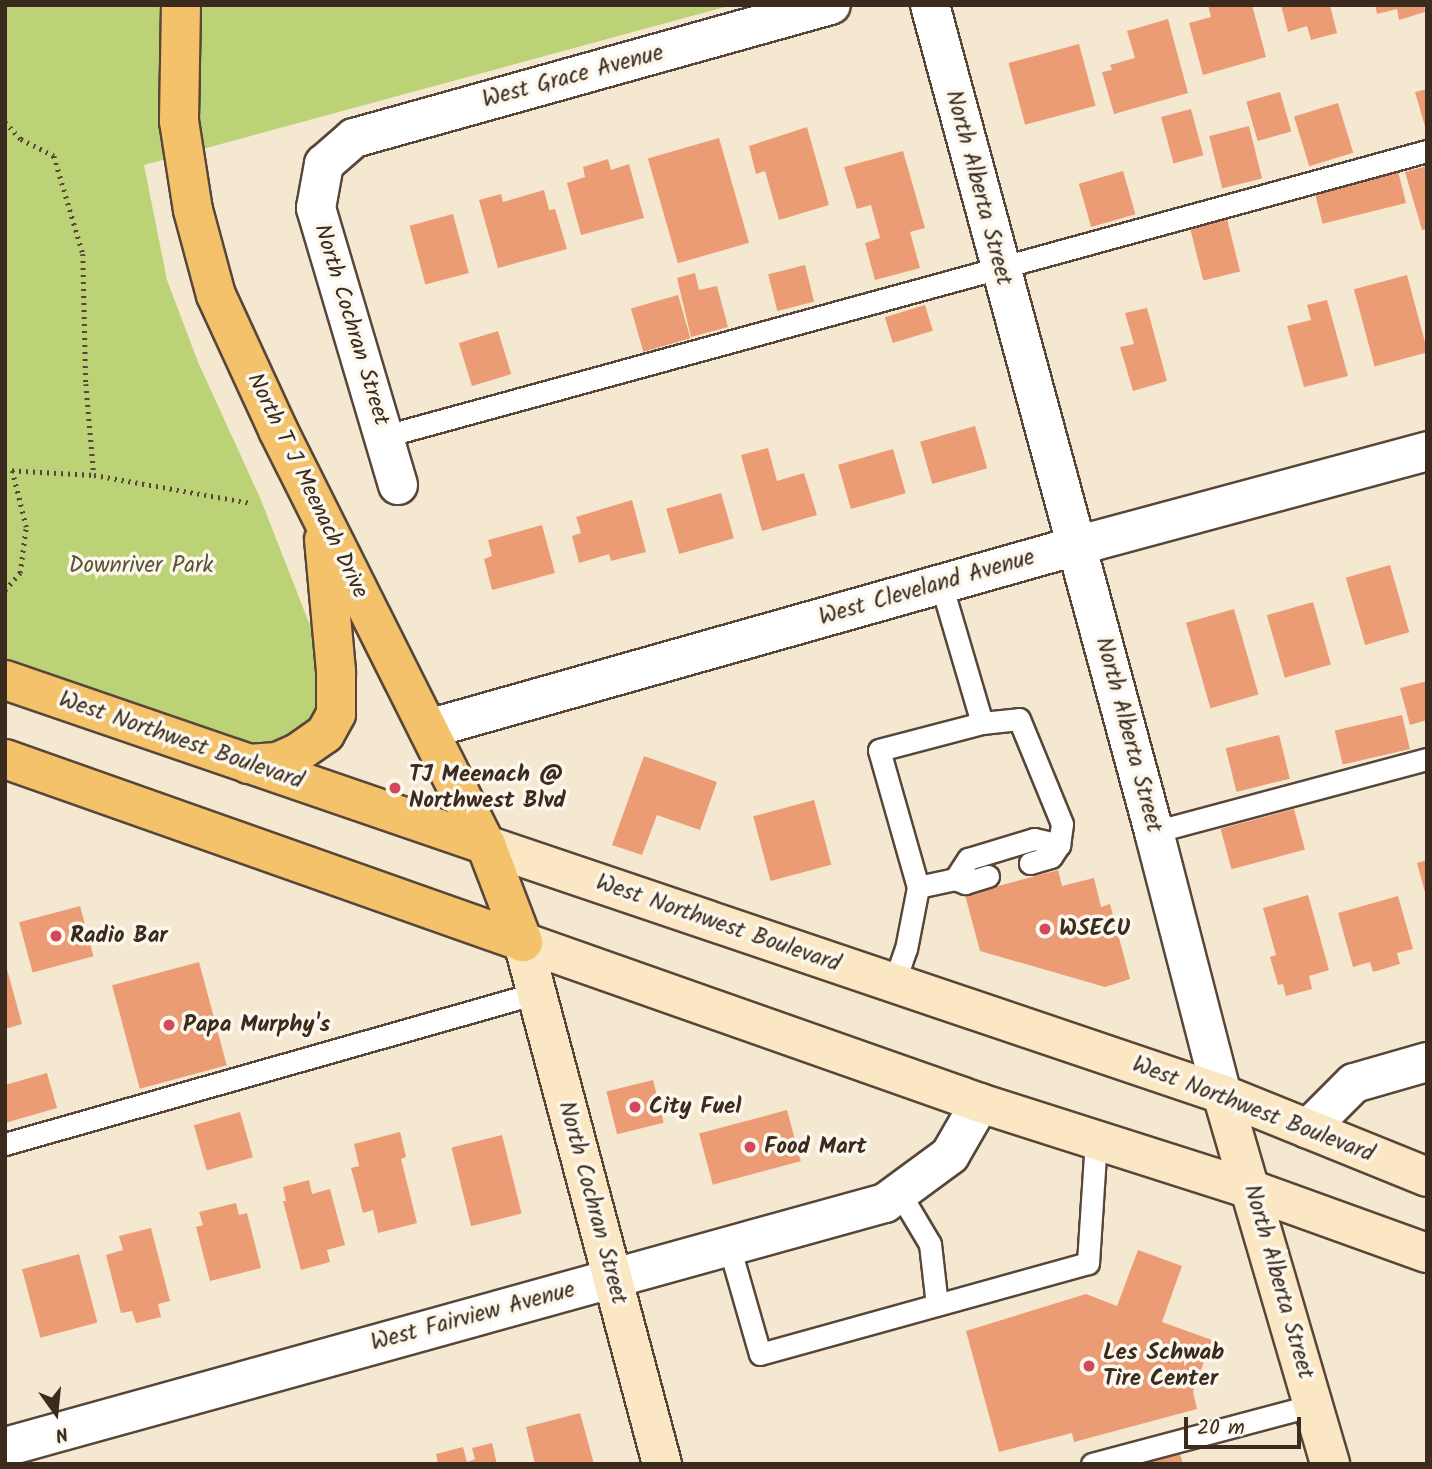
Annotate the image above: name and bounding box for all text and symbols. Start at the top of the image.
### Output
street label: West Grace Avenue [479,40,667,114]
street label: North Alberta Street [939,87,1017,289]
street label: North Cochran Street [307,221,395,429]
street label: North T J Meenach Drive [240,369,374,603]
street label: West Cleveland Avenue [816,544,1038,632]
park label: Downriver Park [69,552,213,580]
street label: North Alberta Street [1089,634,1167,836]
street label: West Northwest Boulevard [55,686,307,796]
place label: TJ Meenach @ Northwest Blvd [409,761,566,815]
marker: TJ Meenach @ Northwest Blvd [387,780,403,796]
street label: West Northwest Boulevard [592,869,844,979]
place label: WSECU [1059,915,1130,943]
marker: WSECU [1037,921,1053,937]
place label: Radio Bar [70,922,168,950]
marker: Radio Bar [48,928,64,944]
place label: Papa Murphy's [183,1011,330,1039]
marker: Papa Murphy's [161,1017,177,1033]
street label: West Northwest Boulevard [1128,1051,1378,1169]
place label: City Fuel [649,1093,741,1121]
street label: North Cochran Street [552,1098,632,1308]
marker: City Fuel [627,1099,643,1115]
place label: Food Mart [764,1133,867,1161]
marker: Food Mart [742,1139,758,1155]
street label: North Alberta Street [1237,1182,1319,1382]
street label: West Fairview Avenue [368,1276,578,1358]
place label: Les Schwab Tire Center [1103,1339,1224,1393]
marker: Les Schwab Tire Center [1081,1358,1097,1374]
north arrow [21,1378,91,1448]
scale bar [1187,1402,1304,1446]
text: 20 m [1197,1412,1245,1445]
text: N [52,1417,71,1449]

